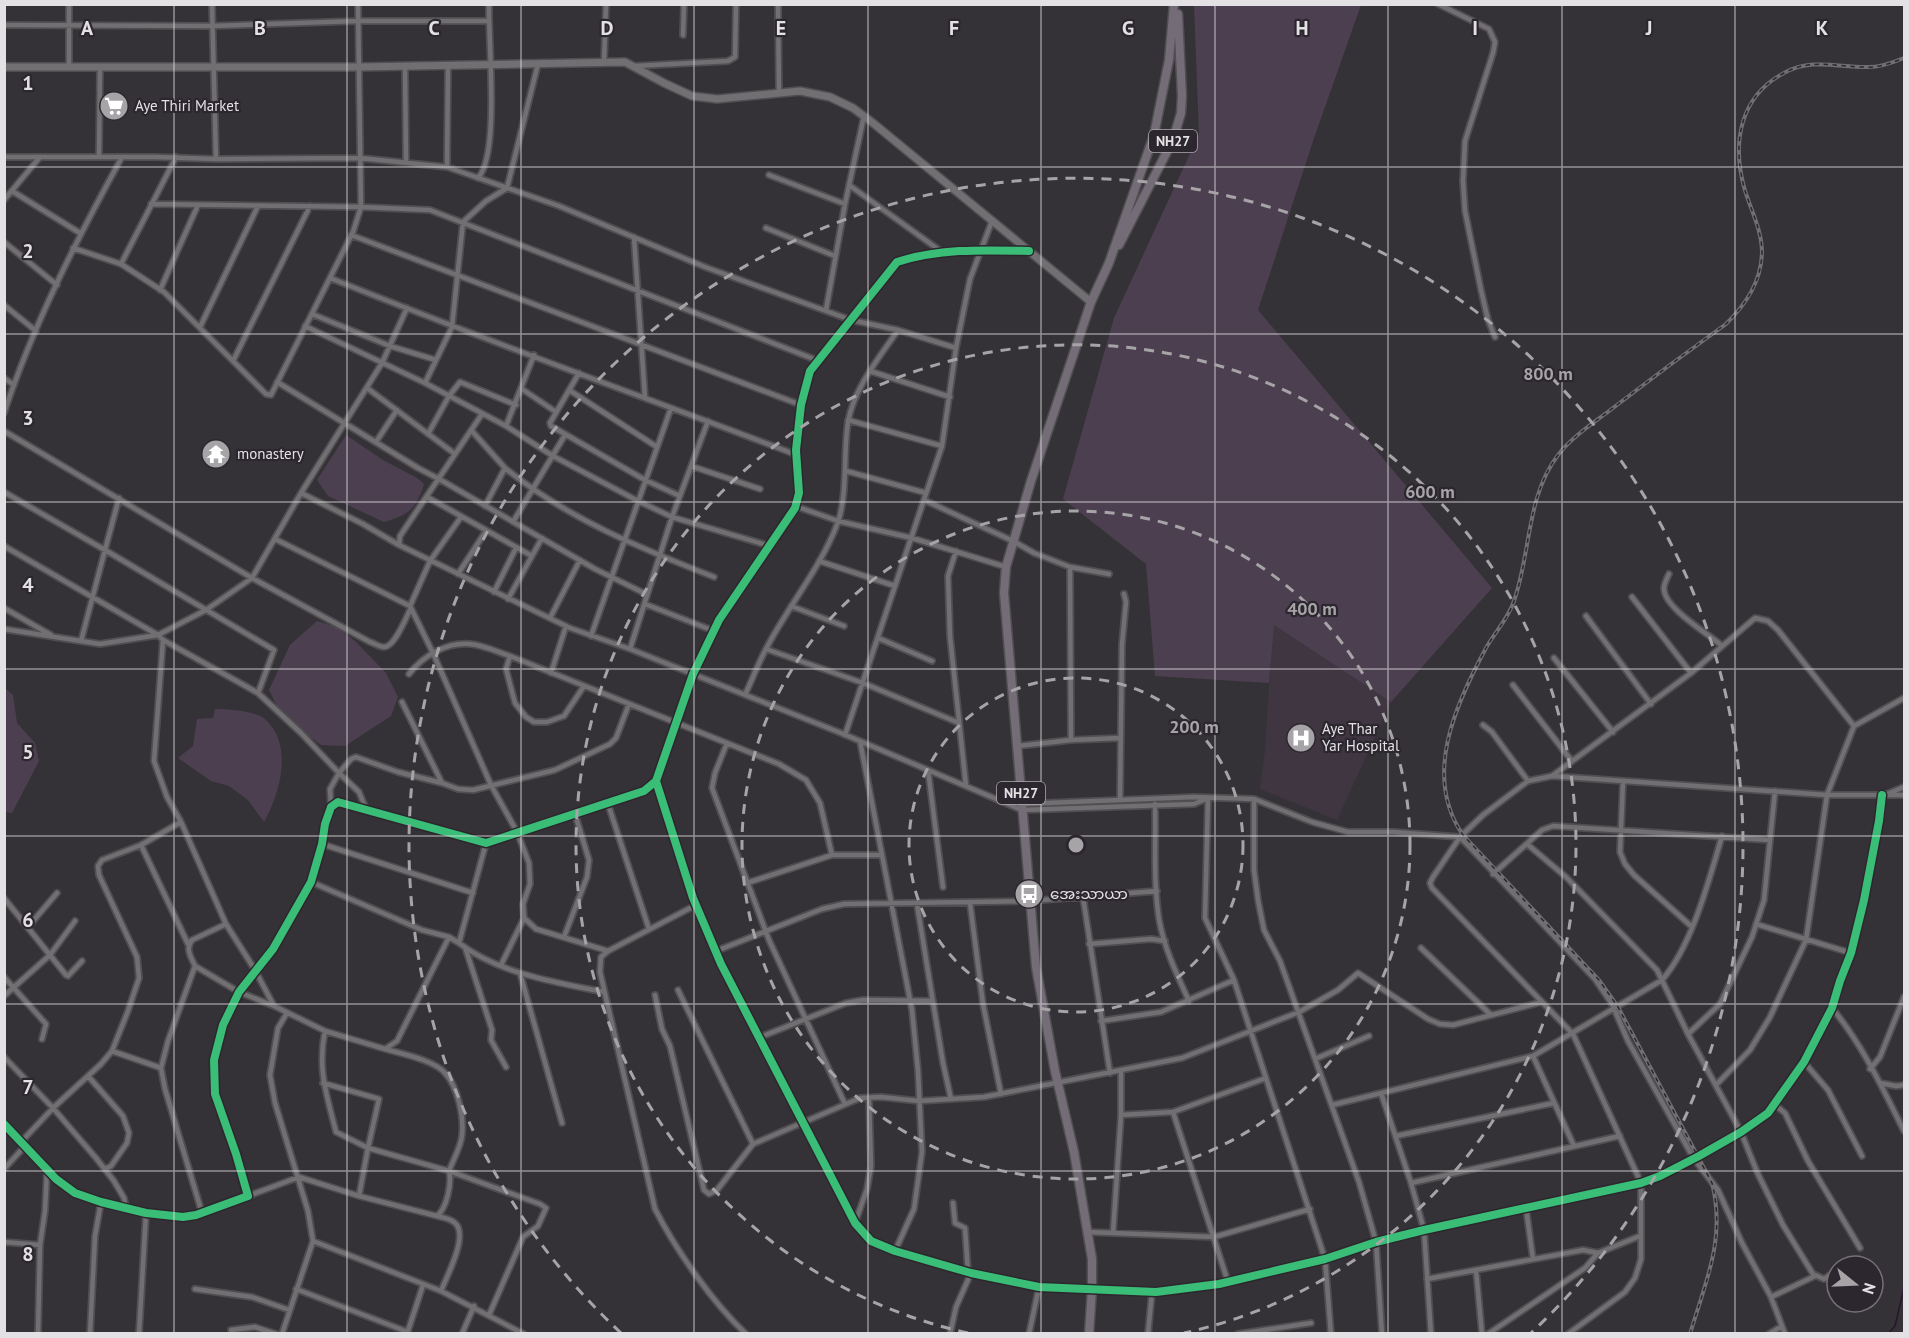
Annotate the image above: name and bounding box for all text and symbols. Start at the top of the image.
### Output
text: A [81,15,94,41]
text: B [254,15,266,41]
text: C [428,15,440,41]
text: D [601,15,614,41]
text: E [776,15,786,41]
text: F [949,15,959,41]
text: G [1122,15,1134,41]
text: H [1295,15,1309,41]
text: I [1472,15,1478,41]
text: J [1645,15,1652,41]
text: K [1816,15,1829,41]
text: 1 [22,70,34,96]
supermarket icon: Aye Thiri Market [98,90,130,122]
place label: Aye Thiri Market [135,96,239,115]
road number: NH27 [1149,130,1197,152]
text: 2 [22,238,34,264]
text: 800 m [1523,362,1573,385]
text: 3 [22,405,34,431]
temple icon: monastery [200,438,232,470]
place label: monastery [237,444,304,463]
text: 600 m [1405,480,1455,503]
text: 4 [22,572,34,598]
text: 400 m [1287,597,1337,620]
text: 200 m [1169,715,1219,738]
place label: Aye Thar Yar Hospital [1322,719,1400,755]
hospital icon: Aye Thar Yar Hospital [1285,722,1317,754]
text: 5 [22,739,34,765]
road number: NH27 [997,782,1045,804]
centre of rings [1066,835,1086,855]
bus stop icon: အေးသာယာ [1013,878,1045,910]
place label: အေးသာယာ [1050,884,1128,903]
text: 6 [22,907,34,933]
text: 7 [22,1074,34,1100]
text: 8 [22,1241,34,1267]
north arrow [1825,1254,1885,1314]
text: N [1858,1281,1880,1297]

